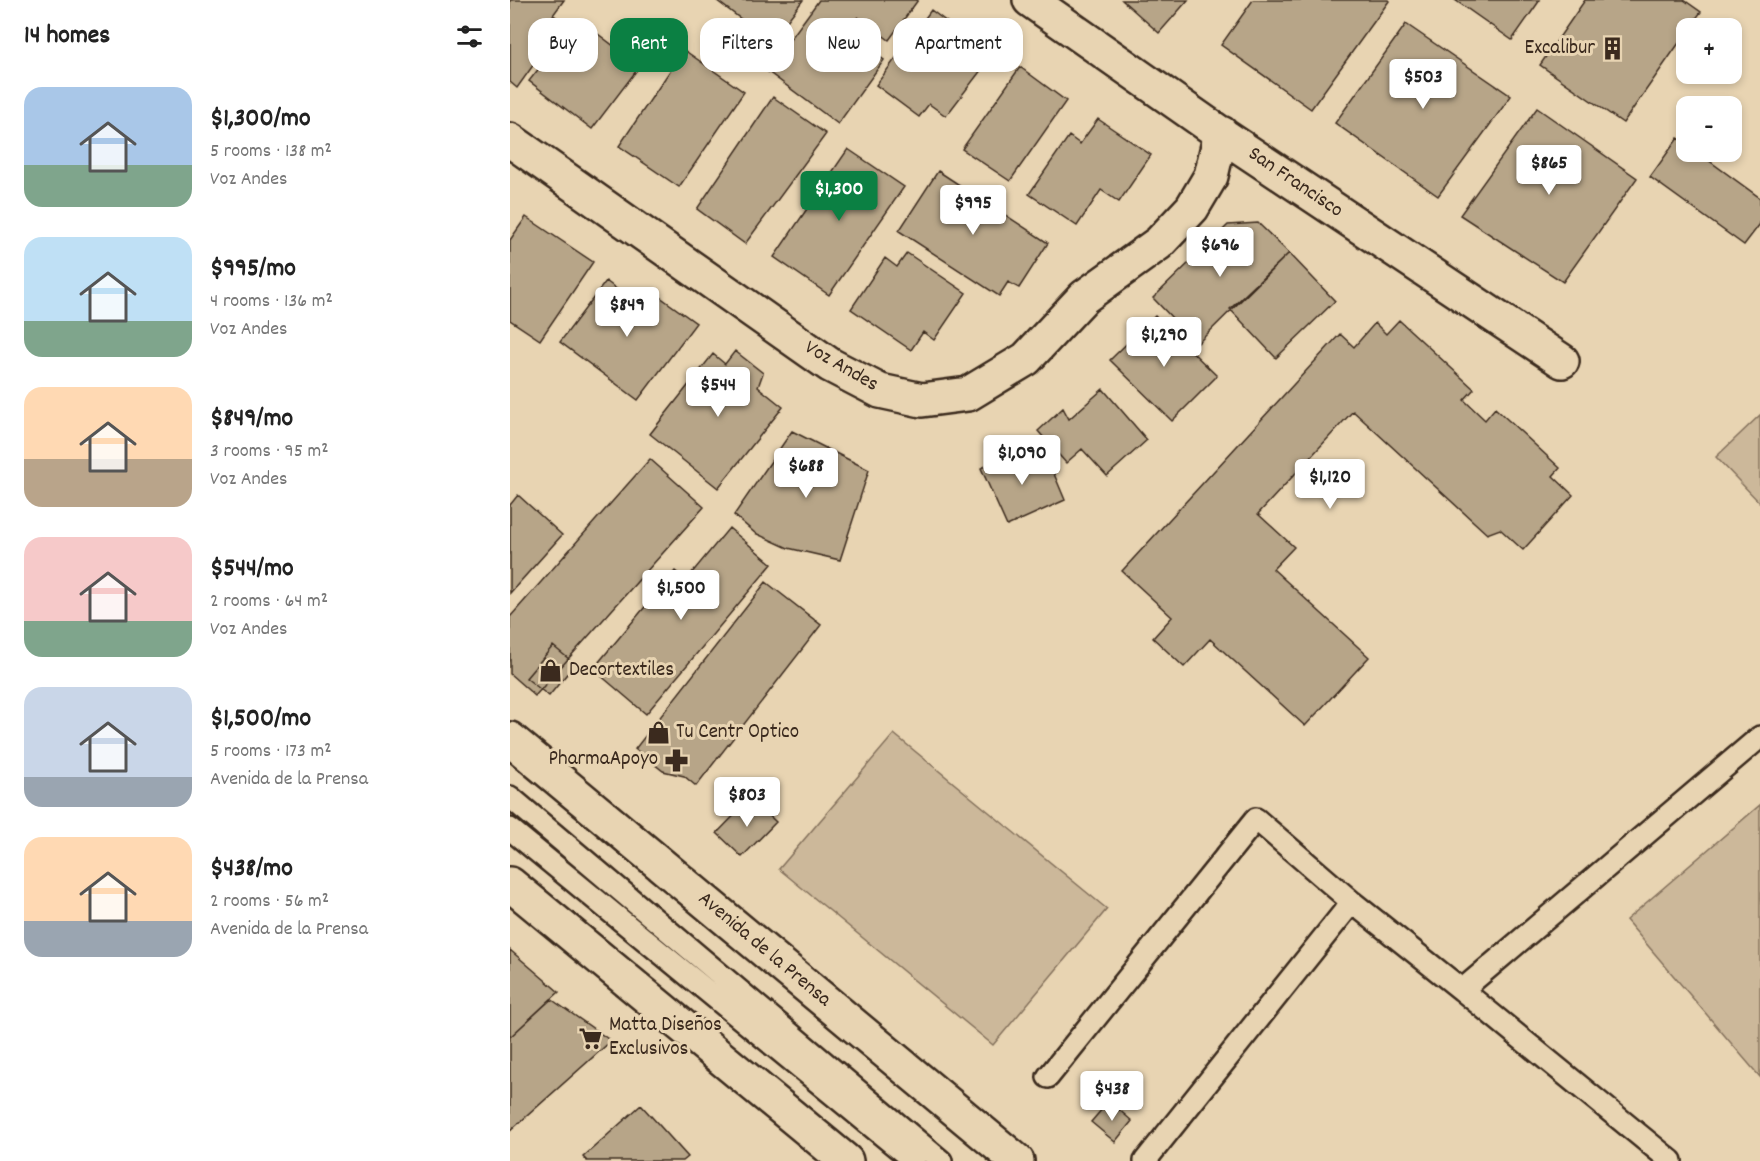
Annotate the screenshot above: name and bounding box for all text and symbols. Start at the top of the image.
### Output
text: 14 homes [24,18,110,55]
chip: Buy [528,18,598,72]
chip: Rent [610,18,688,72]
chip: Filters [700,18,794,72]
chip: New [806,18,881,72]
chip: Apartment [893,18,1023,72]
map controls [1676,18,1742,162]
button: + [1676,18,1742,84]
icon: filters [453,20,486,53]
place label: Excalibur [1525,34,1595,64]
building icon: Excalibur [1600,36,1626,62]
pin: $503 [1387,59,1459,110]
text: $503 [1403,64,1443,92]
button: − [1676,96,1742,162]
text: $1,300/mo [210,101,311,138]
icon: home [72,111,144,183]
text: 5 rooms · 138 m² [210,138,332,166]
street label: San Francisco [1241,140,1349,226]
pin: $865 [1513,145,1585,196]
text: $865 [1530,150,1568,178]
text: Voz Andes [210,166,287,194]
pin: $1,300 [790,171,888,222]
text: $1,300 [815,176,864,204]
pin: $995 [937,185,1009,236]
text: $995 [954,190,992,218]
pin: $696 [1184,227,1256,278]
text: $696 [1201,232,1239,260]
text: $995/mo [210,251,296,288]
icon: home [72,261,144,333]
pin: $849 [591,287,663,338]
text: 4 rooms · 136 m² [210,288,333,316]
text: $849 [609,292,645,320]
text: Voz Andes [210,316,287,344]
pin: $1,290 [1115,317,1213,368]
text: $1,290 [1140,322,1188,350]
street label: Voz Andes [798,334,884,400]
pin: $544 [682,367,754,418]
text: $544 [700,372,736,400]
text: $849/mo [210,401,293,438]
icon: home [72,411,144,483]
pin: $1,090 [973,435,1071,486]
text: 3 rooms · 95 m² [210,438,329,466]
text: $1,090 [997,440,1047,468]
pin: $688 [770,448,842,499]
text: $688 [788,453,824,481]
pin: $1,120 [1281,459,1379,510]
text: $1,120 [1309,464,1351,492]
text: Voz Andes [210,466,287,494]
text: $544/mo [210,551,294,588]
icon: home [72,561,144,633]
pin: $1,500 [632,570,730,621]
text: $1,500 [656,575,706,603]
text: 2 rooms · 64 m² [210,588,328,616]
text: Voz Andes [210,616,287,644]
place label: Decortextiles [569,656,674,686]
shop icon: Decortextiles [538,658,564,684]
text: $1,500/mo [210,701,311,738]
icon: home [72,711,144,783]
place label: Tu Centr Optico [676,718,799,748]
shop icon: Tu Centr Optico [645,720,671,746]
text: 5 rooms · 173 m² [210,738,331,766]
place label: PharmaApoyo [549,745,658,775]
pharmacy icon: PharmaApoyo [663,747,689,773]
text: Avenida de la Prensa [210,766,368,794]
pin: $803 [711,777,783,828]
text: $803 [728,782,766,810]
text: $438/mo [210,851,293,888]
icon: home [72,861,144,933]
street label: Avenida de la Prensa [691,885,838,1016]
text: 2 rooms · 56 m² [210,888,329,916]
text: Avenida de la Prensa [210,916,368,944]
place label: Matta Diseños Exclusivos [609,1011,722,1065]
supermarket icon: Matta Diseños Exclusivos [578,1025,604,1051]
pin: $438 [1076,1071,1148,1122]
text: $438 [1094,1076,1130,1104]

